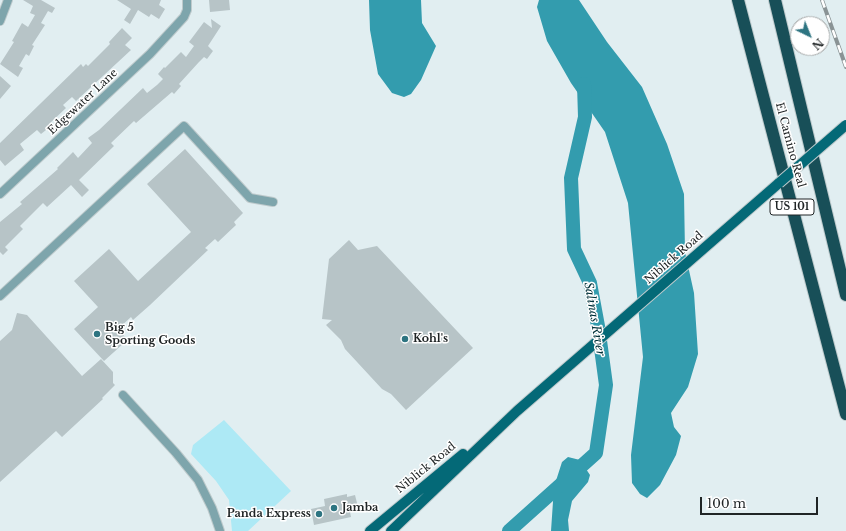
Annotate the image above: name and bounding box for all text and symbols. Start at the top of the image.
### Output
north arrow [790,16,830,56]
text: N [809,35,826,53]
street label: Edgewater Lane [45,66,121,138]
street label: El Camino Real [772,101,808,189]
road number: US 101 [770,199,814,215]
street label: Niblick Road [642,229,706,287]
water label: Salinas River [580,281,608,357]
place label: Big 5 Sporting Goods [105,321,195,347]
marker: Big 5 Sporting Goods [92,329,102,339]
place label: Kohl's [413,332,448,346]
marker: Kohl's [400,334,410,344]
street label: Niblick Road [393,440,459,496]
scale bar [702,489,820,515]
text: 100 m [707,496,746,511]
place label: Jamba [342,501,378,515]
marker: Jamba [329,503,339,513]
place label: Panda Express [227,507,311,521]
marker: Panda Express [314,509,324,519]

